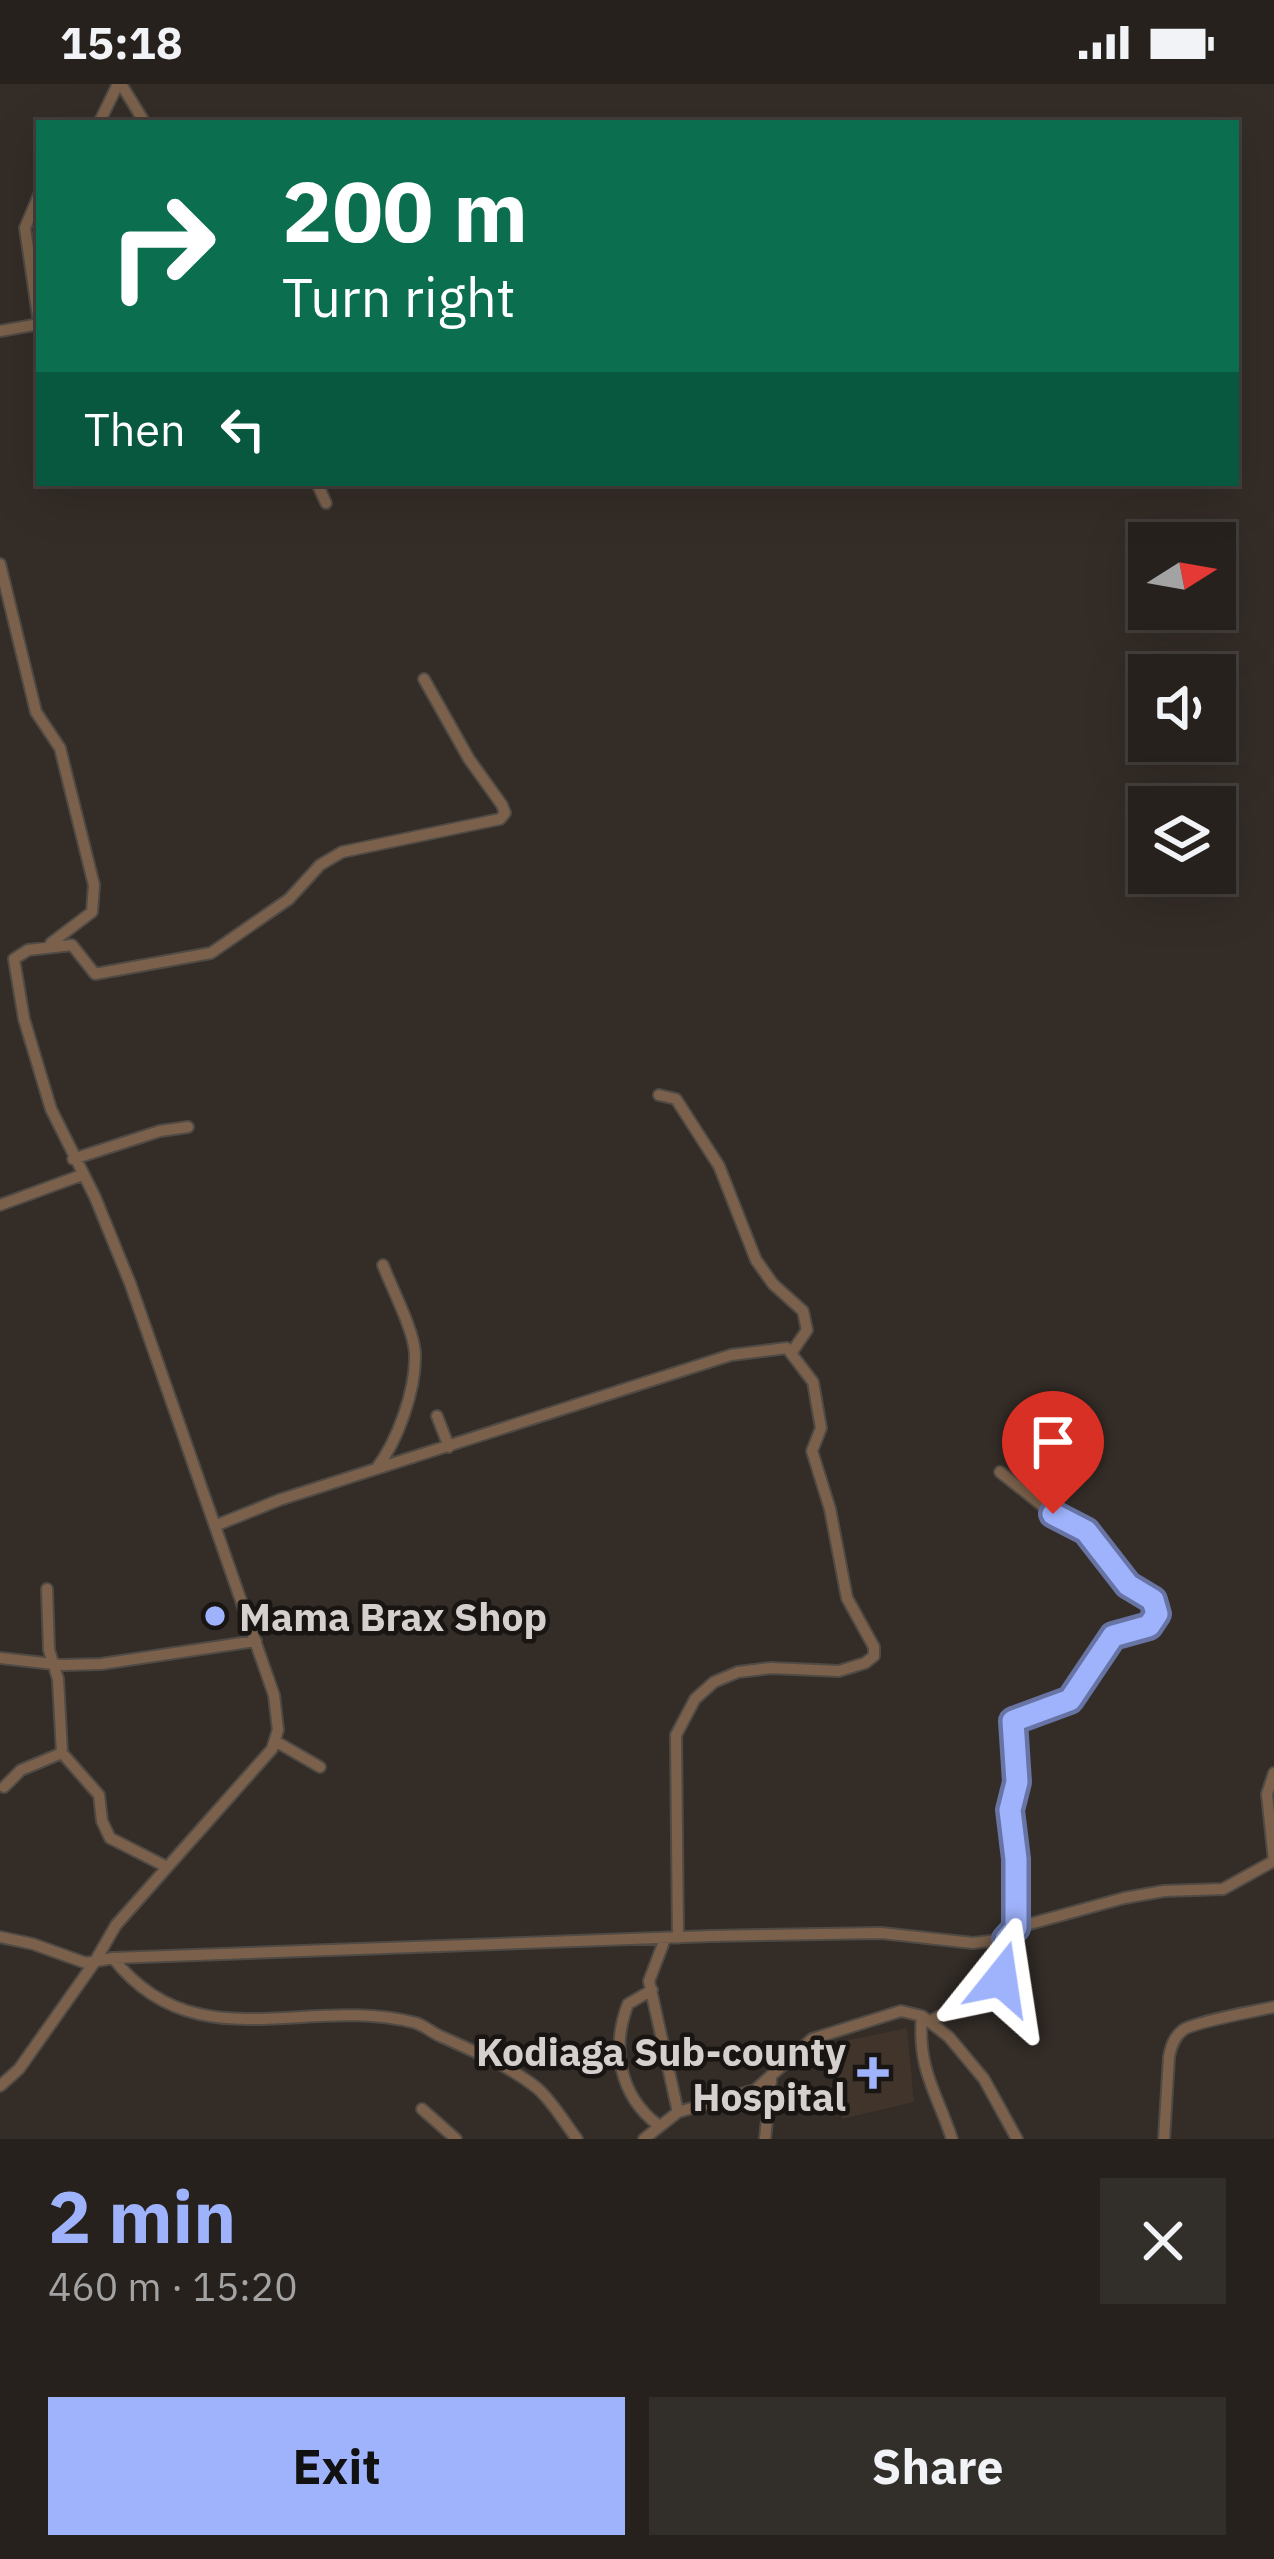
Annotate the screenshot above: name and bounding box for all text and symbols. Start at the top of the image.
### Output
text: 15:18 [60,13,183,71]
text: 200 m [282,156,528,265]
icon: right [84,168,240,324]
text: Turn right [282,262,516,332]
icon: left [210,396,276,462]
text: Then [84,400,186,458]
north arrow [1128,522,1236,630]
map controls [1128,522,1236,894]
button: sound [1128,654,1236,762]
button: layers [1128,786,1236,894]
pin [1002,1391,1104,1514]
icon: arrive [1020,1409,1086,1475]
place label: Mama Brax Shop [239,1591,547,1642]
marker: Mama Brax Shop [202,1603,228,1629]
position arrow [938,1916,1064,2042]
place label: Kodiaga Sub-county Hospital [476,2026,846,2122]
marker: Kodiaga Sub-county Hospital [857,2057,889,2089]
text: 2 min [48,2169,236,2263]
button: close [1100,2178,1226,2304]
text: 460 m · 15:20 [48,2261,298,2312]
button: Exit [48,2397,625,2535]
button: Share [649,2397,1226,2535]

